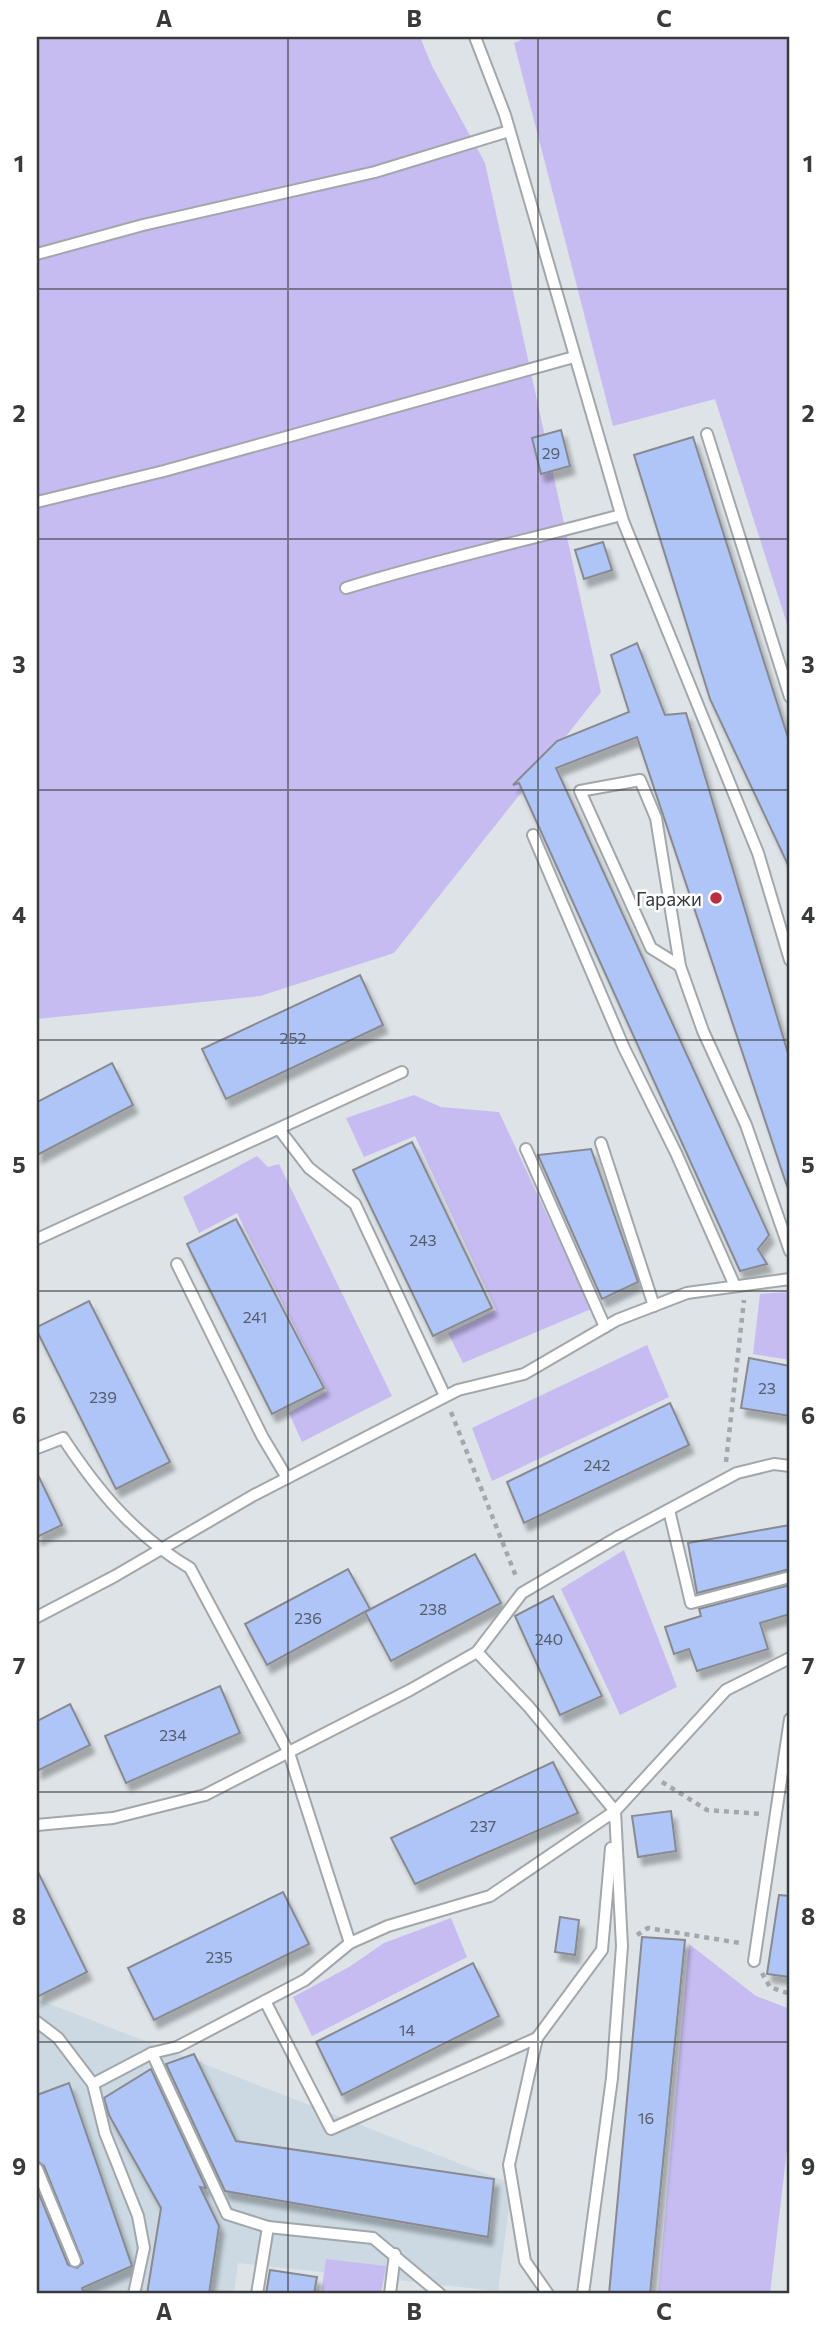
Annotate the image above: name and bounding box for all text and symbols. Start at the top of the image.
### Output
text: A [156,4,173,32]
text: B [406,4,422,32]
text: C [656,4,672,32]
text: 1 [14,149,24,177]
text: 1 [803,149,813,177]
text: 2 [12,399,26,427]
text: 2 [801,399,815,427]
house number: 29 [542,443,560,462]
text: 3 [12,650,26,678]
text: 3 [801,650,815,678]
place label: Гаражи [636,887,702,910]
marker: Гаражи [708,890,724,906]
text: 4 [12,900,26,928]
text: 4 [801,900,815,928]
house number: 252 [280,1028,307,1047]
text: 5 [12,1150,26,1178]
text: 5 [801,1150,815,1178]
house number: 243 [409,1230,437,1249]
house number: 241 [243,1307,267,1326]
house number: 23 [758,1378,776,1397]
house number: 239 [89,1387,117,1406]
text: 6 [12,1401,26,1429]
text: 6 [801,1401,815,1429]
house number: 242 [584,1455,611,1474]
house number: 238 [419,1599,447,1618]
house number: 236 [294,1608,322,1627]
house number: 240 [535,1629,563,1648]
text: 7 [13,1651,25,1679]
text: 7 [802,1651,814,1679]
house number: 234 [159,1725,187,1744]
house number: 237 [470,1816,496,1835]
text: 8 [12,1902,26,1930]
text: 8 [801,1902,815,1930]
house number: 235 [205,1947,233,1966]
house number: 14 [399,2020,416,2039]
house number: 16 [638,2108,654,2127]
text: 9 [12,2152,26,2180]
text: 9 [801,2152,815,2180]
text: A [156,2297,173,2325]
text: B [406,2297,422,2325]
text: C [656,2297,672,2325]

